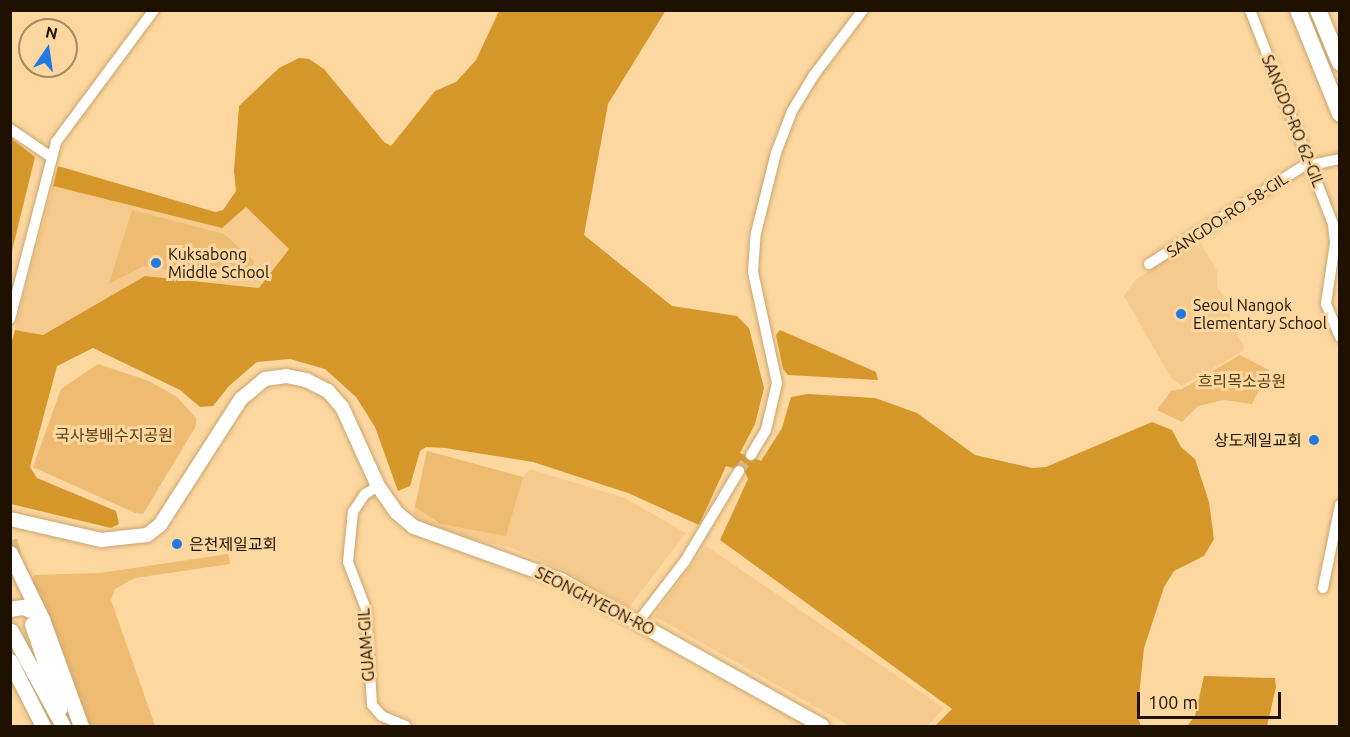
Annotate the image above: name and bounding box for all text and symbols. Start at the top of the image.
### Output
north arrow [18,18,78,78]
text: N [44,22,59,43]
street label: SANGDO-RO 62-GIL [1258,52,1328,190]
street label: SANGDO-RO 58-GIL [1163,169,1291,261]
place label: Kuksabong Middle School [168,244,269,282]
marker: Kuksabong Middle School [149,256,163,270]
place label: Seoul Nangok Elementary School [1193,295,1327,333]
marker: Seoul Nangok Elementary School [1174,307,1188,321]
park label: 흐리목소공원 [1198,371,1286,391]
park label: 국사봉배수지공원 [55,425,173,445]
place label: 상도제일교회 [1214,430,1302,450]
marker: 상도제일교회 [1307,433,1321,447]
place label: 은천제일교회 [189,534,277,554]
marker: 은천제일교회 [170,537,184,551]
street label: SEONGHYEON-RO [532,563,658,639]
street label: GUAM-GIL [354,608,378,682]
scale bar [1140,680,1284,718]
text: 100 m [1148,692,1198,712]

